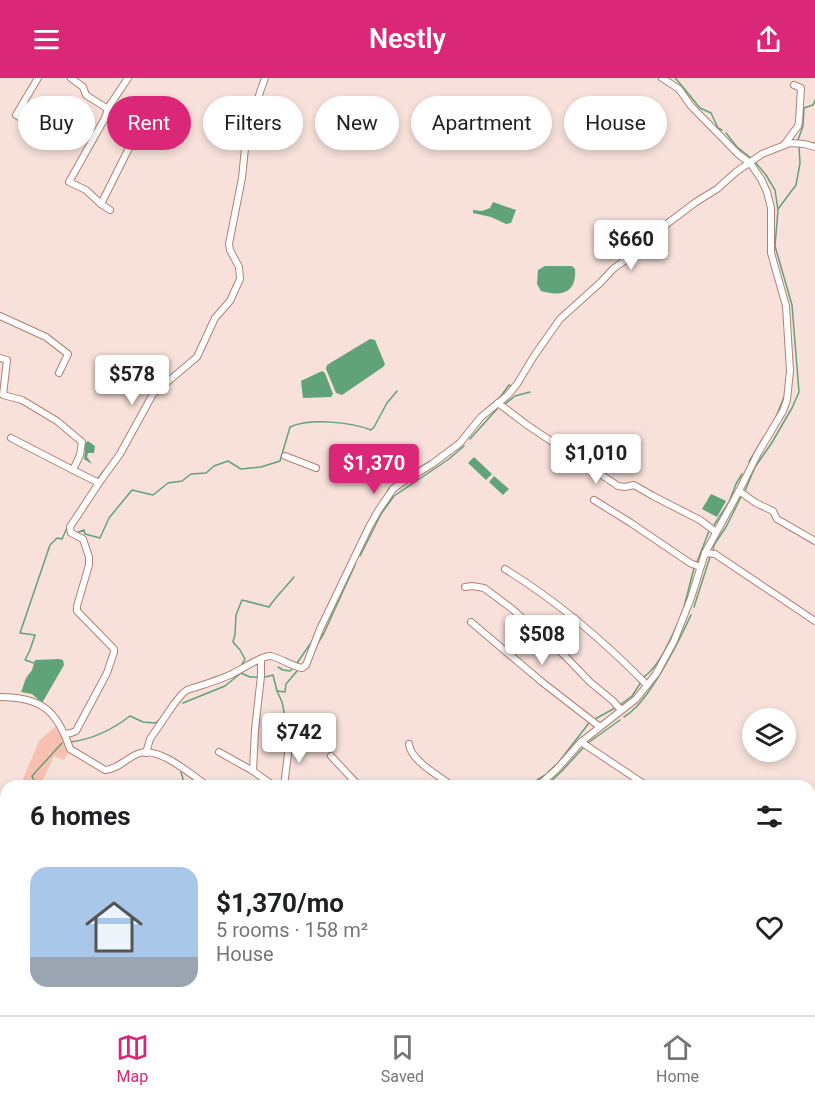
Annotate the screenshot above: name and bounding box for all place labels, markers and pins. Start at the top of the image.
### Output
pin: $660 [595,220,667,271]
pin: $578 [96,355,168,406]
pin: $1,010 [547,434,645,485]
pin: $1,370 [325,444,423,495]
pin: $508 [506,615,578,666]
pin: $742 [263,713,335,764]

